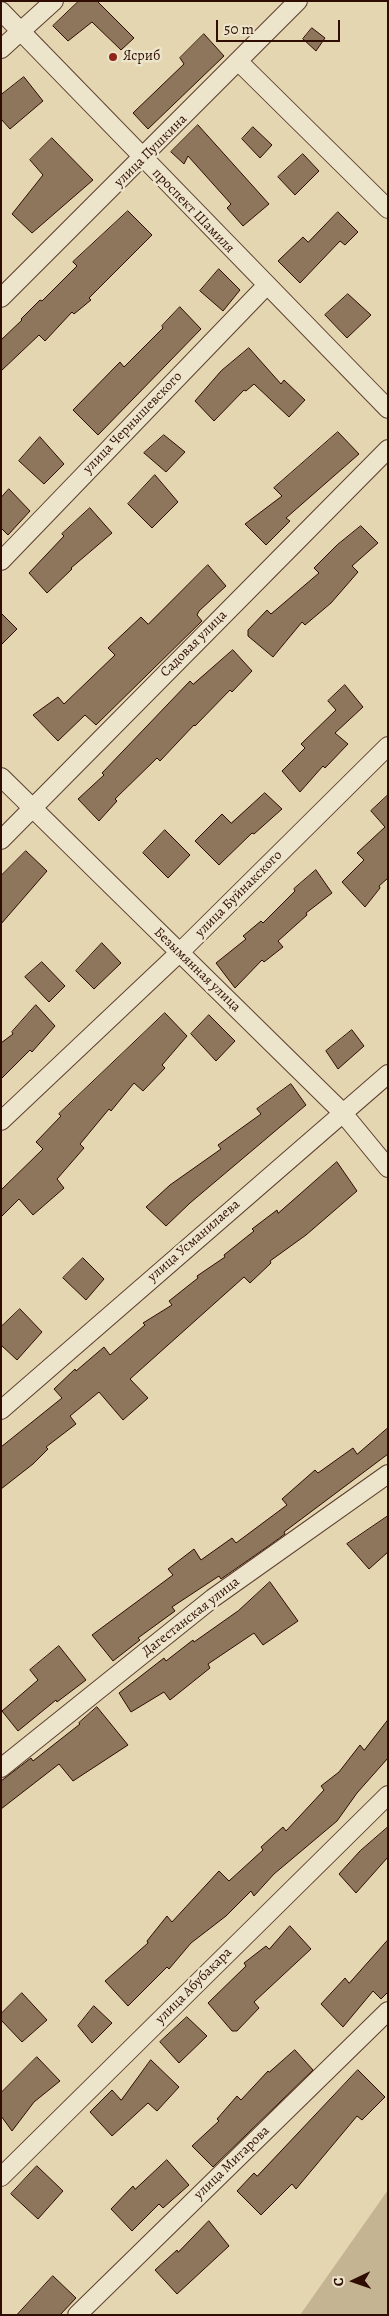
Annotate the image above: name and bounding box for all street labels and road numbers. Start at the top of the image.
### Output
street label: улица Пушкина [111,111,191,191]
street label: проспект Шамиля [148,165,238,257]
street label: улица Чернышевского [80,368,186,478]
street label: Садовая улица [157,607,231,681]
street label: улица Буйнакского [192,847,286,941]
street label: Безымянная улица [150,924,244,1016]
street label: улица Усманилаева [144,1196,244,1286]
street label: Дагестанская улица [139,1574,243,1660]
street label: улица Абубакара [152,1944,236,2028]
street label: улица Митарова [191,2123,273,2203]

